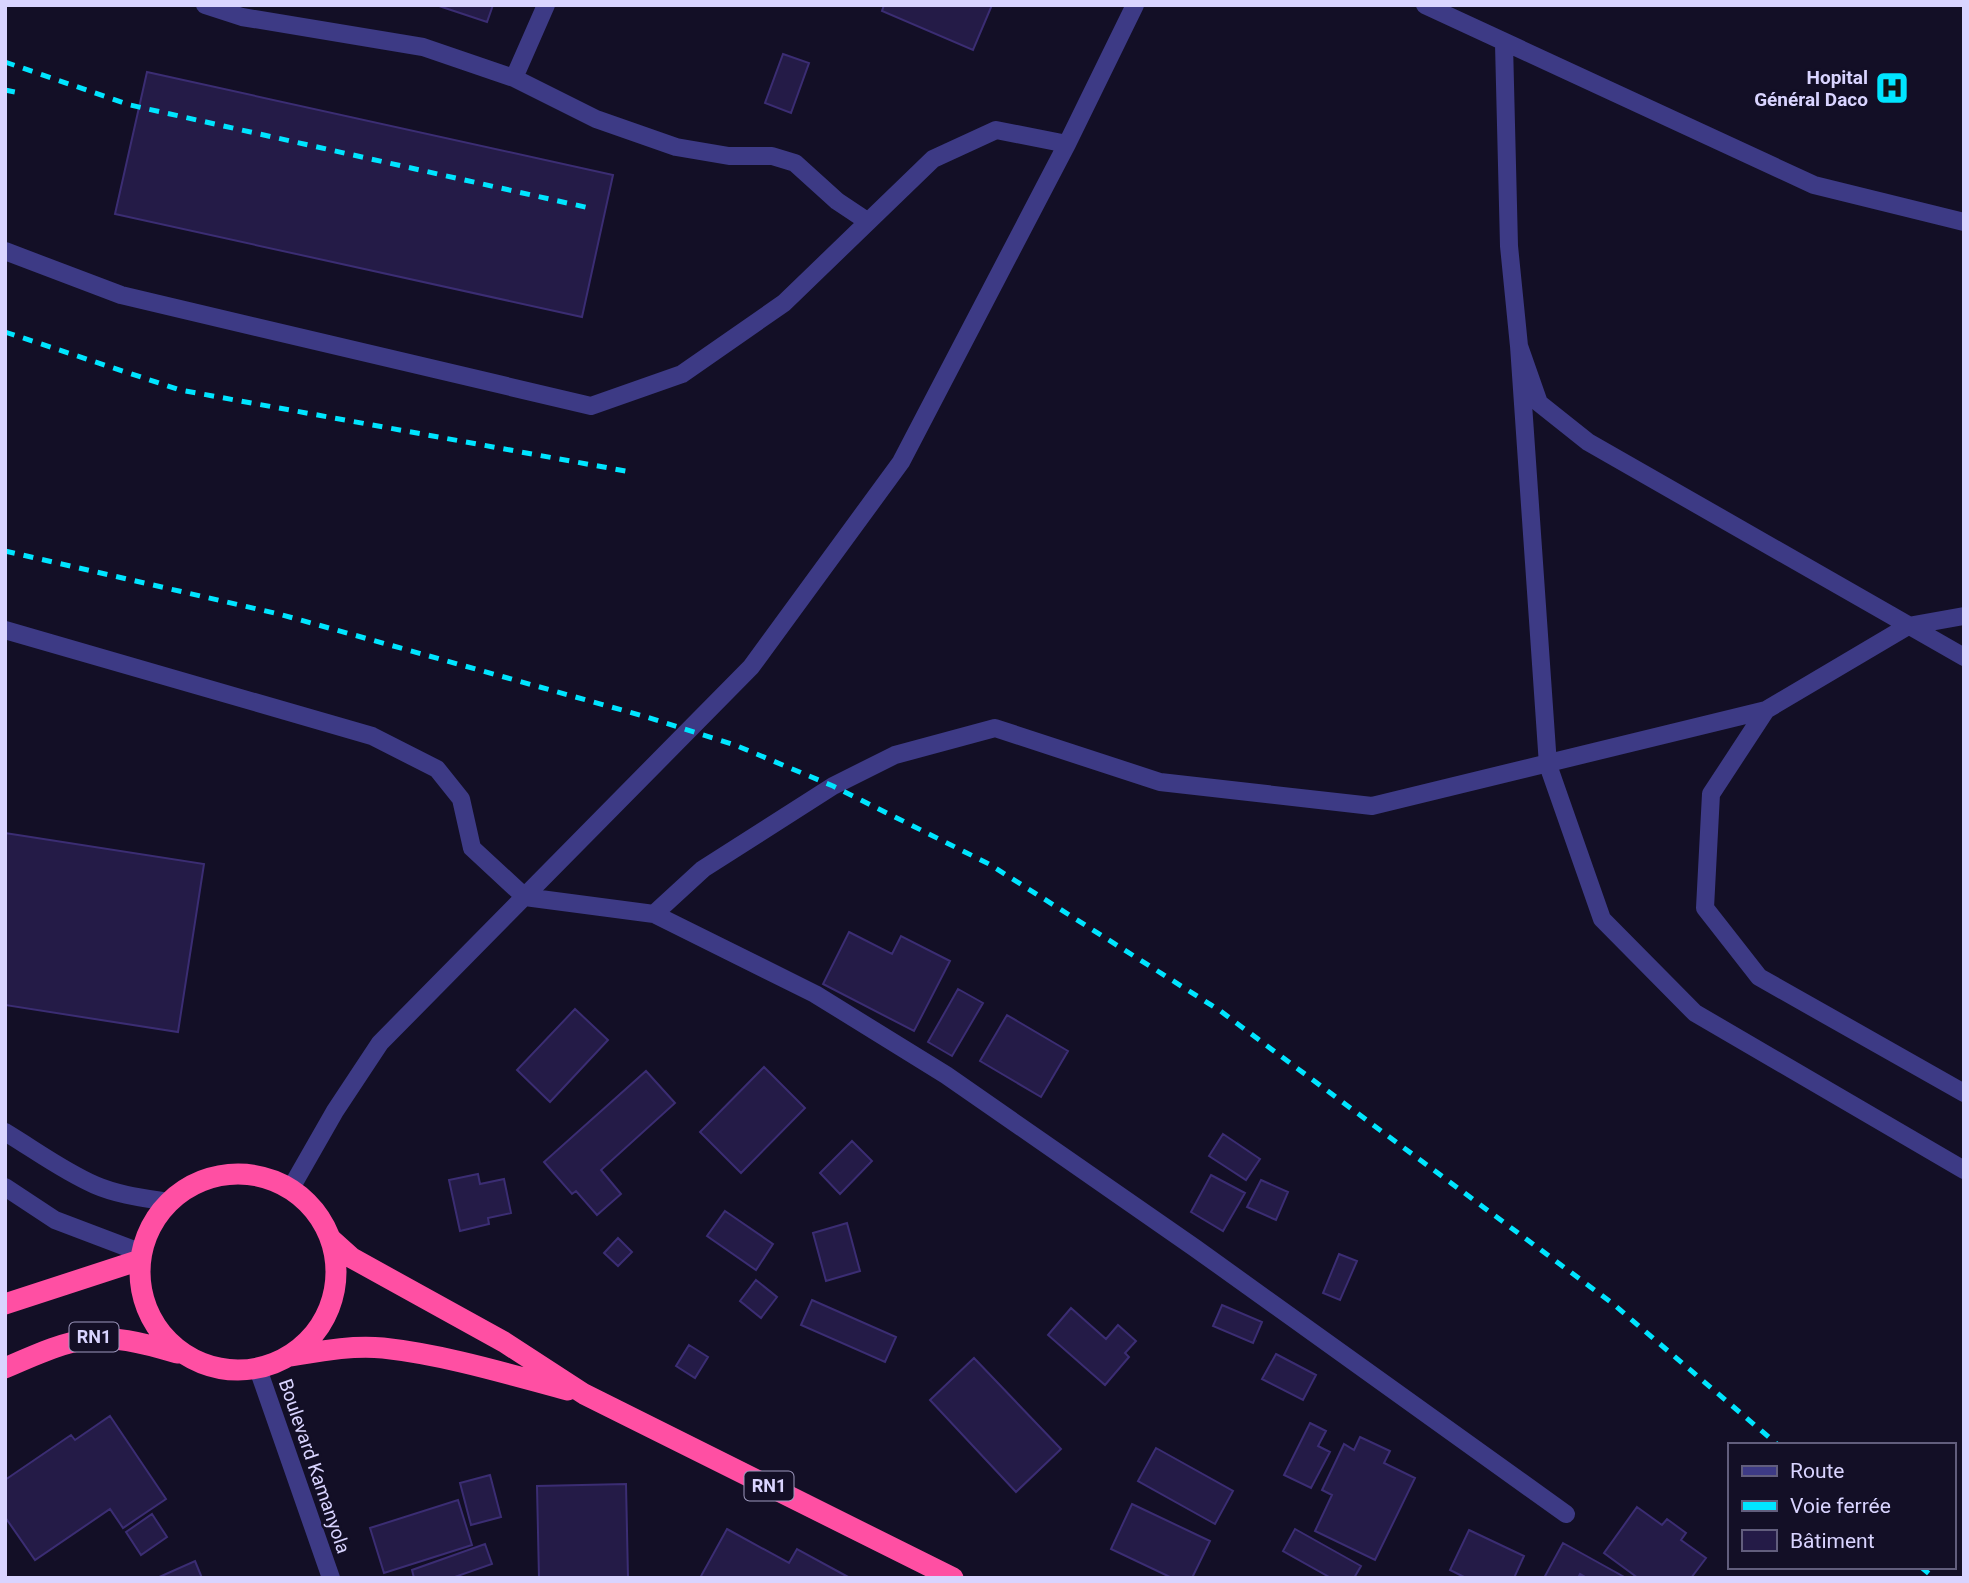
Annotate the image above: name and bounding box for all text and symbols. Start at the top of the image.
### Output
place label: Hopital Général Daco [1754,66,1868,111]
hospital icon: Hopital Général Daco [1873,69,1911,107]
road number: RN1 [70,1322,119,1352]
street label: Boulevard Kamanyola [274,1376,355,1557]
legend [1728,1443,1955,1569]
text: Route [1790,1459,1845,1483]
road number: RN1 [744,1471,794,1500]
text: Voie ferrée [1790,1494,1891,1518]
text: Bâtiment [1790,1529,1875,1553]

